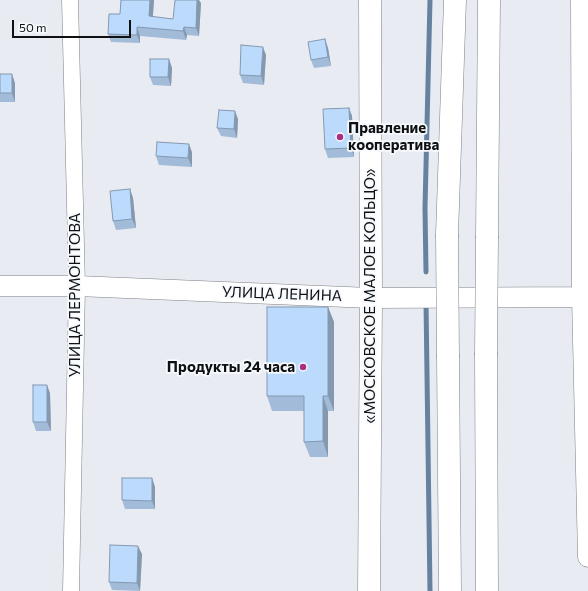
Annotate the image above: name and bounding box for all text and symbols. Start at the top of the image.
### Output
scale bar [14,12,133,38]
text: 50 m [19,20,47,34]
place label: Правление кооператива [348,119,439,154]
marker: Правление кооператива [335,132,345,142]
street label: «МОСКОВСКОЕ МАЛОЕ КОЛЬЦО» [361,168,379,424]
street label: УЛИЦА ЛЕРМОНТОВА [66,213,84,377]
street label: УЛИЦА ЛЕНИНА [222,283,342,305]
place label: Продукты 24 часа [167,358,295,376]
marker: Продукты 24 часа [298,362,308,372]

